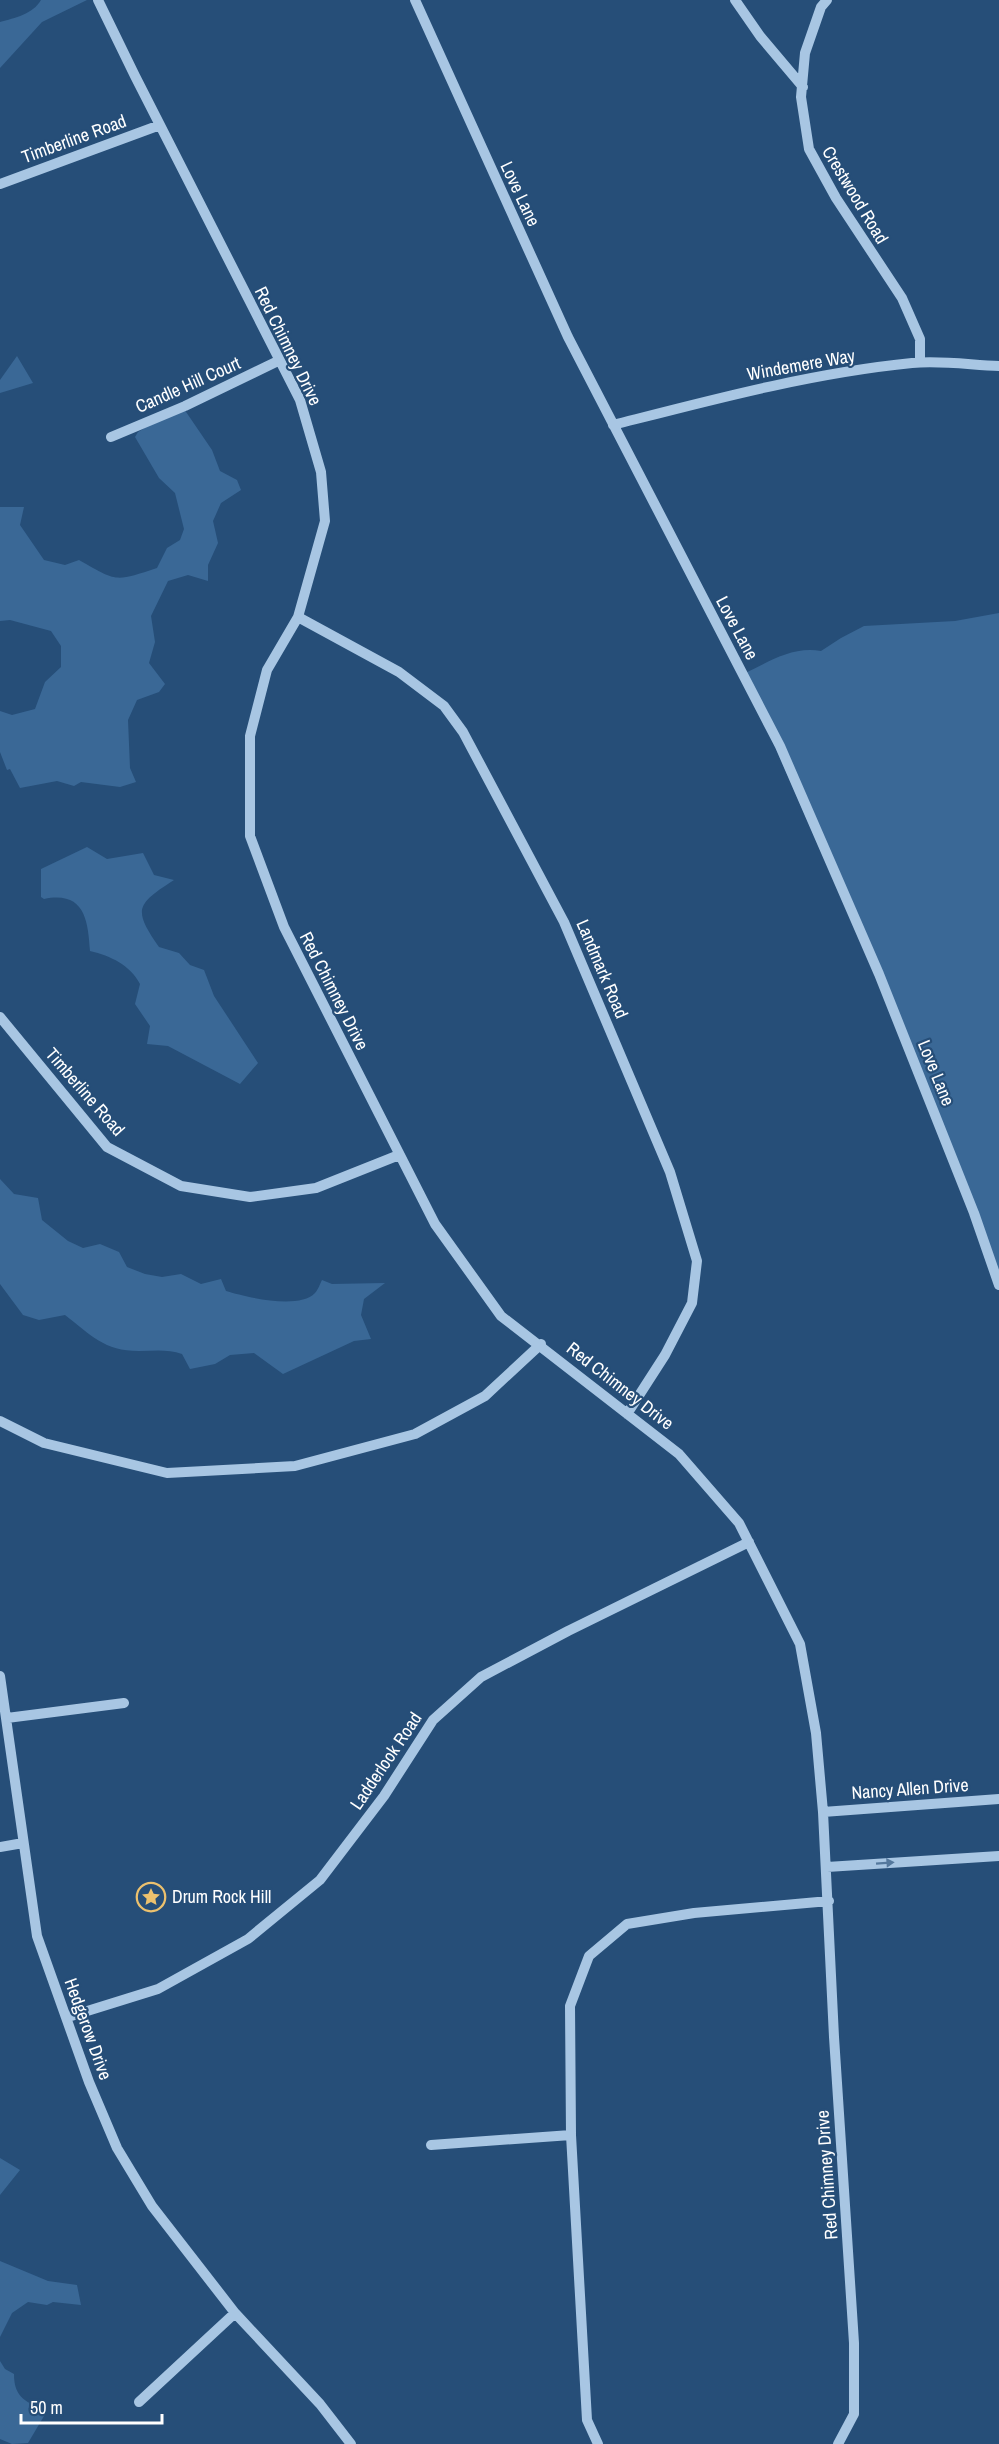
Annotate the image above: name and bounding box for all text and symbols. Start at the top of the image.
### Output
street label: Timberline Road [18,108,130,169]
street label: Crestwood Road [816,141,894,248]
street label: Love Lane [495,157,546,230]
street label: Red Chimney Drive [249,282,328,410]
street label: Windemere Way [745,343,858,386]
street label: Candle Hill Court [131,350,244,419]
street label: Love Lane [710,591,765,664]
street label: Landmark Road [570,916,634,1022]
street label: Red Chimney Drive [294,927,375,1054]
street label: Love Lane [912,1036,961,1109]
street label: Timberline Road [40,1042,131,1141]
street label: Red Chimney Drive [562,1336,679,1435]
street label: Ladderlook Road [344,1707,427,1814]
street label: Nancy Allen Drive [851,1772,969,1805]
one-way arrow [876,1859,895,1868]
place icon: Drum Rock Hill [135,1881,167,1913]
place label: Drum Rock Hill [172,1884,271,1909]
street label: Hedgerow Drive [58,1974,118,2083]
street label: Red Chimney Drive [810,2110,843,2241]
scale bar [21,2387,162,2425]
text: 50 m [30,2395,63,2420]

